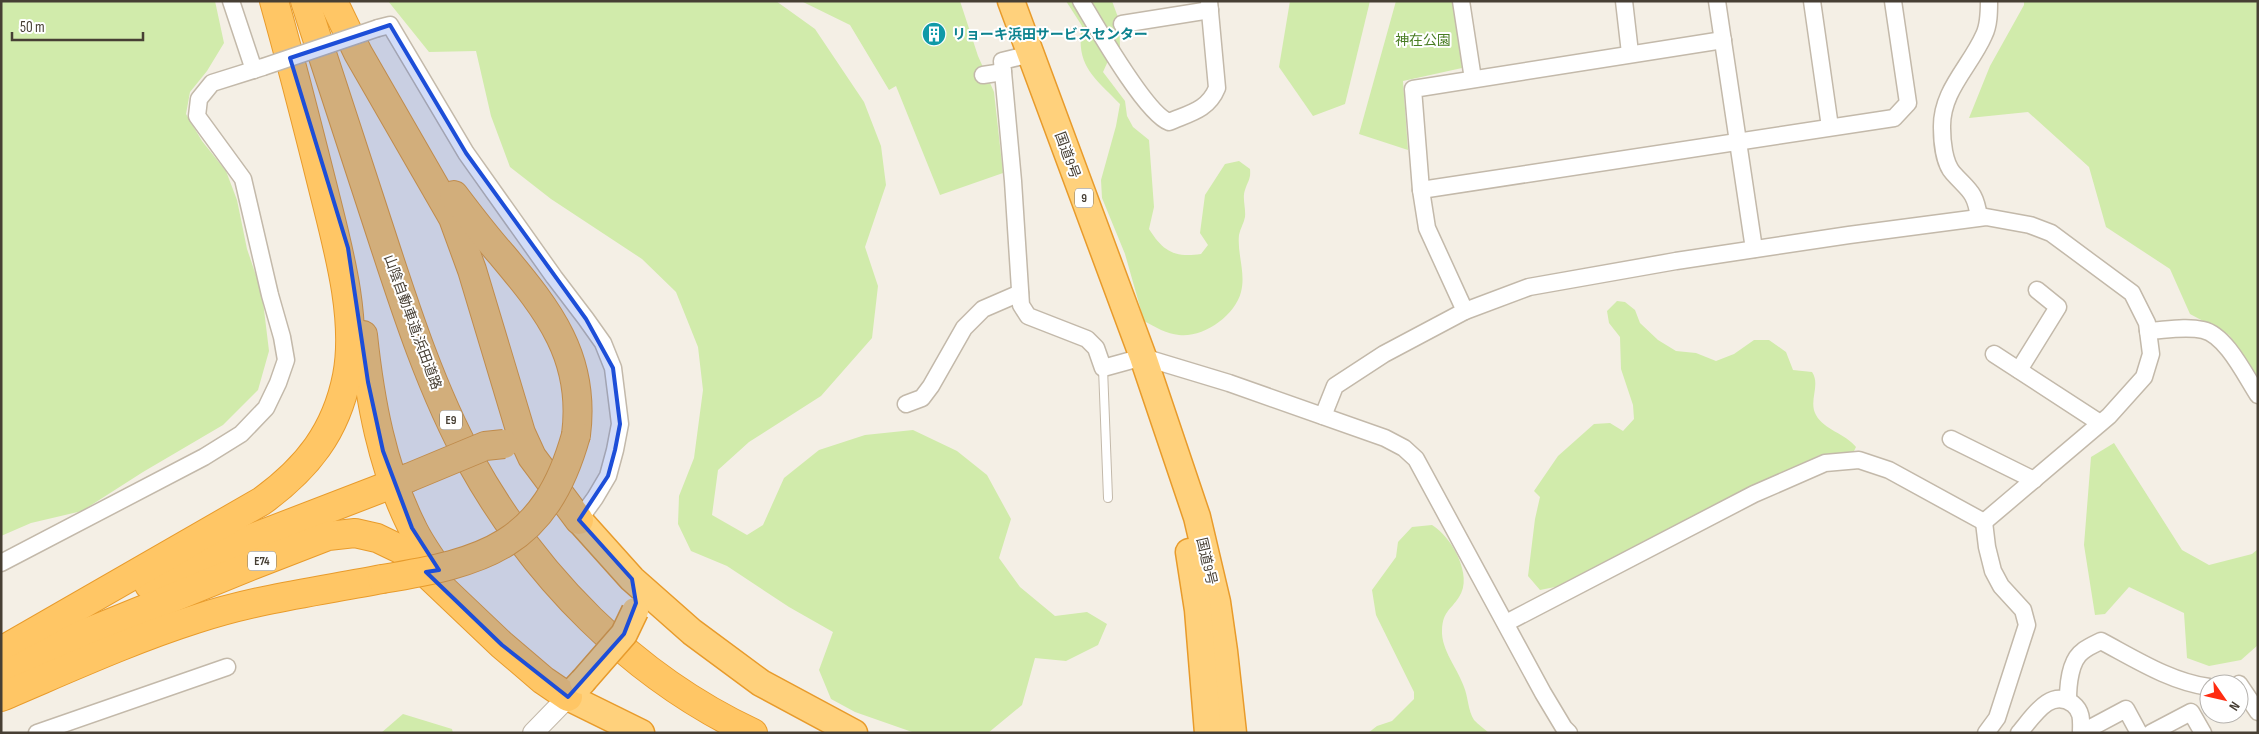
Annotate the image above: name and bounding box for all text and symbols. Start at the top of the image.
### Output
scale bar [12,10,144,42]
text: 50 m [20,18,45,37]
building icon: リョーキ浜田サービスセンター [921,21,947,47]
place label: リョーキ浜田サービスセンター [952,26,1148,43]
park label: 神在公園 [1395,32,1451,49]
street label: 国道9号 [1051,130,1084,181]
road number: 9 [1075,188,1093,208]
street label: 山陰自動車道;浜田道路 [380,252,445,392]
road number: E9 [440,410,462,430]
street label: 国道9号 [1193,536,1220,587]
road number: E74 [248,552,276,570]
north arrow [2199,674,2249,724]
text: N [2225,698,2244,714]

